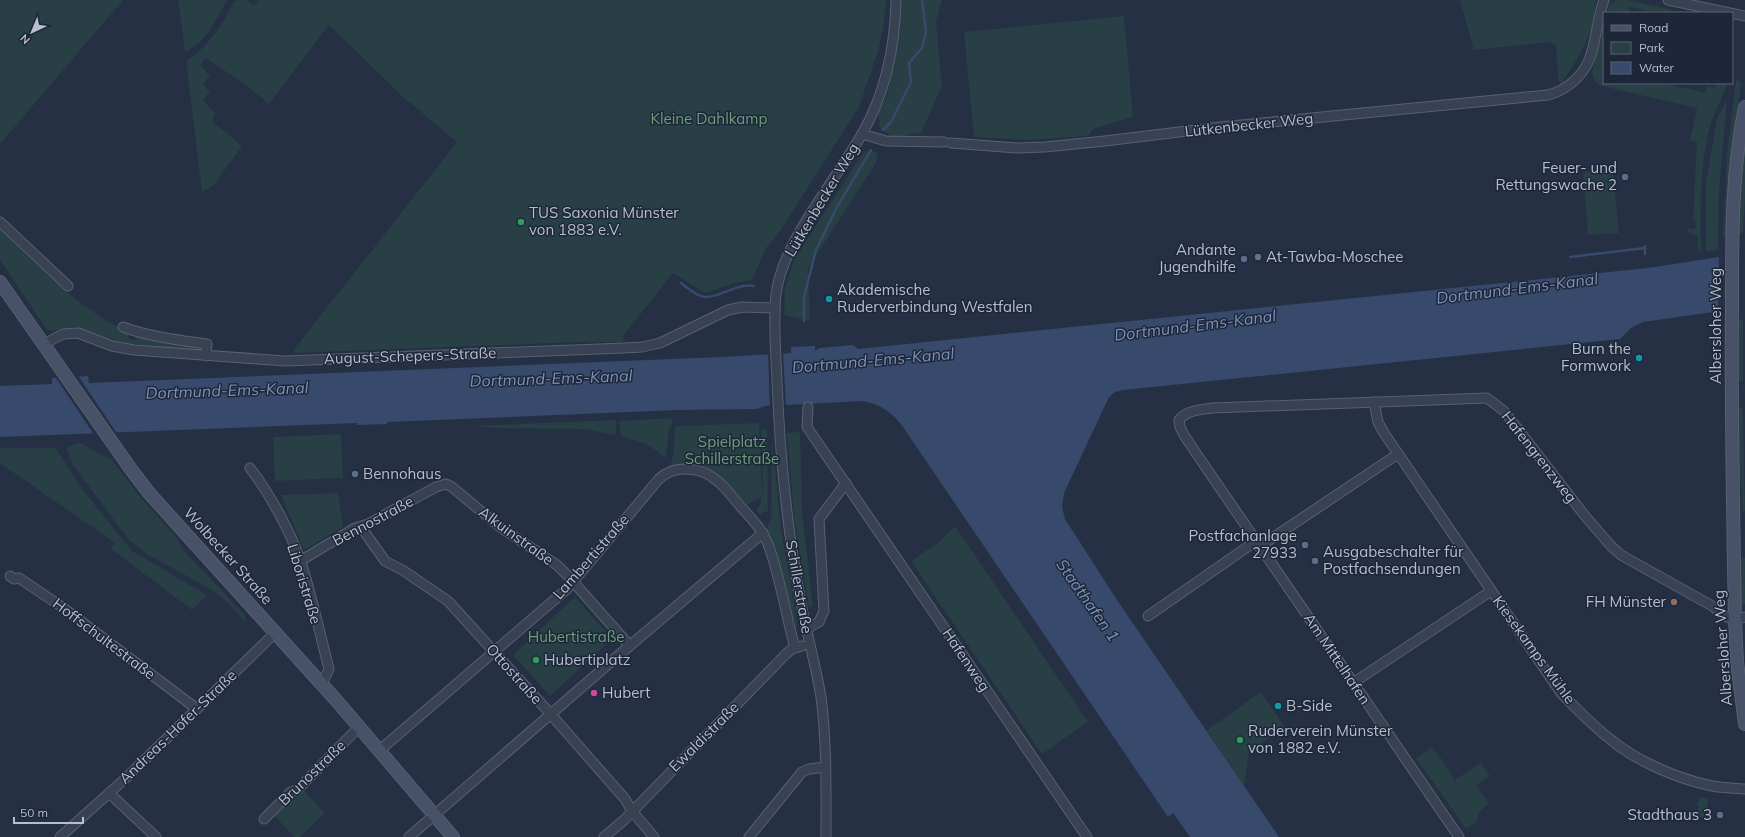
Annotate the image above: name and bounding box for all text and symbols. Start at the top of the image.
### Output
north arrow [12,12,52,52]
legend [1603,12,1733,84]
text: Road [1639,20,1668,35]
text: N [17,31,33,47]
text: Park [1639,40,1665,55]
text: Water [1639,60,1675,75]
street label: Lütkenbecker Weg [1184,108,1314,141]
park label: Kleine Dahlkamp [650,109,768,128]
street label: Lütkenbecker Weg [780,140,863,260]
place label: Feuer- und Rettungswache 2 [1495,158,1617,194]
marker: Feuer- und Rettungswache 2 [1620,172,1630,182]
place label: TUS Saxonia Münster von 1883 e.V. [529,203,679,239]
marker: TUS Saxonia Münster von 1883 e.V. [516,217,526,227]
place label: Andante Jugendhilfe [1158,240,1236,276]
place label: At-Tawba-Moschee [1266,247,1403,266]
marker: At-Tawba-Moschee [1253,252,1263,262]
marker: Andante Jugendhilfe [1239,254,1249,264]
water label: Dortmund-Ems-Kanal [1435,268,1599,308]
street label: Albersloher Weg [1706,268,1725,384]
place label: Akademische Ruderverbindung Westfalen [837,280,1032,316]
marker: Akademische Ruderverbindung Westfalen [824,294,834,304]
water label: Dortmund-Ems-Kanal [1113,305,1277,345]
place label: Burn the Formwork [1561,339,1631,375]
street label: August-Schepers-Straße [324,343,496,368]
water label: Dortmund-Ems-Kanal [791,343,955,377]
marker: Burn the Formwork [1634,353,1644,363]
water label: Dortmund-Ems-Kanal [469,365,633,391]
water label: Dortmund-Ems-Kanal [145,377,309,403]
street label: Hafengrenzweg [1498,407,1581,506]
park label: Spielplatz Schillerstraße [685,432,779,468]
place label: Bennohaus [363,464,441,483]
marker: Bennohaus [350,469,360,479]
street label: Bennostraße [329,491,417,550]
street label: Alkuinstraße [475,502,557,569]
street label: Wolbecker Straße [180,503,277,608]
street label: Lambertistraße [548,510,633,603]
place label: Postfachanlage 27933 [1189,526,1297,562]
street label: Schillerstraße [782,539,817,635]
marker: Postfachanlage 27933 [1300,540,1310,550]
street label: Liboristraße [283,541,326,626]
place label: Ausgabeschalter für Postfachsendungen [1323,542,1464,578]
water label: Stadthafen 1 [1052,555,1124,645]
marker: Ausgabeschalter für Postfachsendungen [1310,556,1320,566]
street label: Albersloher Weg [1709,590,1736,707]
street label: Kiesekamps Mühle [1489,592,1580,707]
place label: FH Münster [1586,592,1667,611]
street label: Hoffschultestraße [49,594,159,683]
marker: FH Münster [1669,597,1679,607]
street label: Am Mittelhafen [1300,609,1375,708]
street label: Hafenweg [938,624,995,695]
park label: Hubertistraße [528,627,624,646]
street label: Ottostraße [482,639,547,708]
place label: Hubertiplatz [544,650,631,669]
marker: Hubertiplatz [531,655,541,665]
street label: Andreas-Hofer-Straße [115,666,240,788]
place label: Hubert [602,683,650,702]
marker: Hubert [589,688,599,698]
place label: B-Side [1286,696,1332,715]
street label: Ewaldistraße [665,698,743,776]
marker: B-Side [1273,701,1283,711]
place label: Ruderverein Münster von 1882 e.V. [1248,721,1393,757]
marker: Ruderverein Münster von 1882 e.V. [1235,735,1245,745]
street label: Brunostraße [274,736,349,809]
scale bar [14,799,83,825]
text: 50 m [20,805,48,820]
place label: Stadthaus 3 [1627,805,1712,824]
marker: Stadthaus 3 [1715,810,1725,820]

